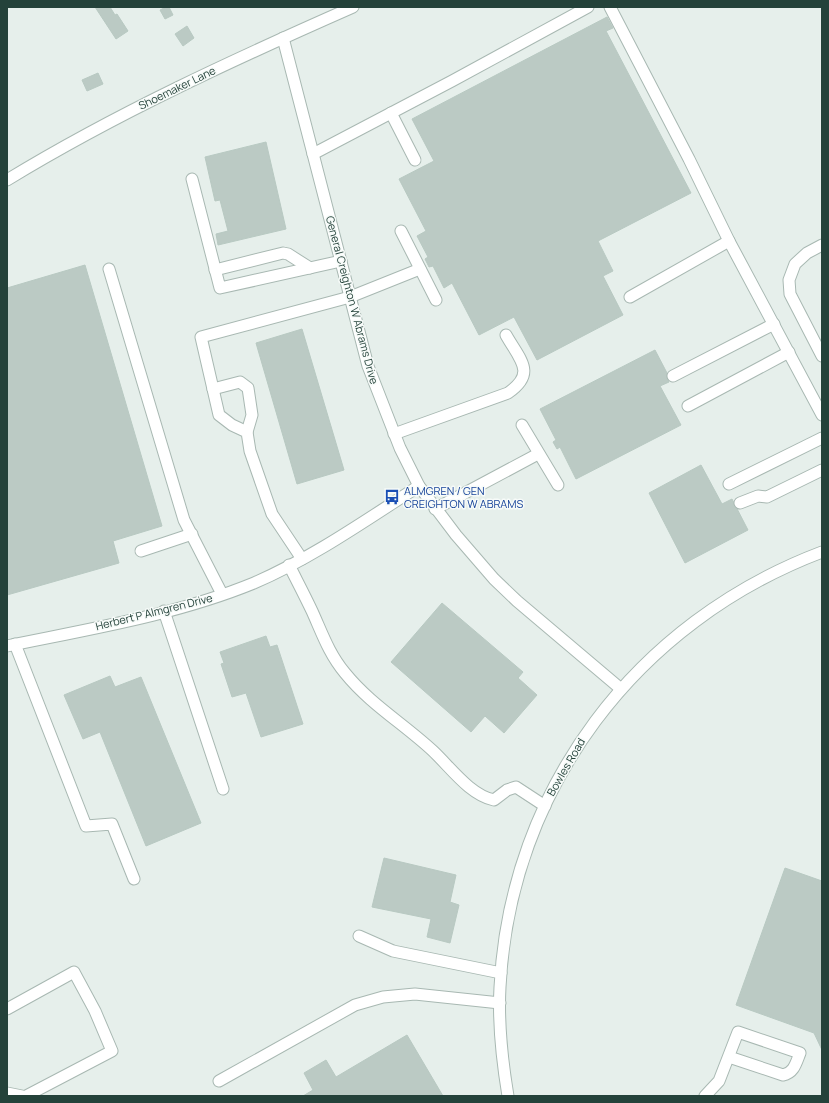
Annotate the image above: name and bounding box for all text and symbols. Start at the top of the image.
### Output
street label: Shoemaker Lane [136,62,218,113]
street label: General Creighton W Abrams Drive [323,214,382,386]
place label: ALMGREN / GEN CREIGHTON W ABRAMS [404,483,524,511]
bus stop icon: ALMGREN / GEN CREIGHTON W ABRAMS [383,488,401,506]
street label: Herbert P Almgren Drive [94,590,215,633]
street label: Bowles Road [543,735,588,798]

